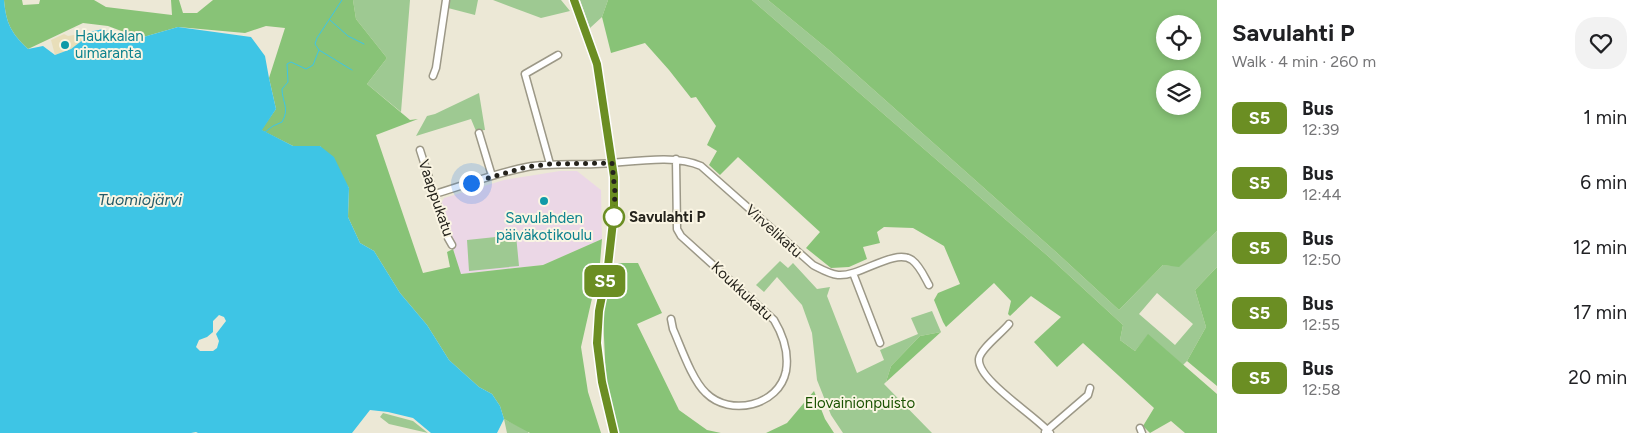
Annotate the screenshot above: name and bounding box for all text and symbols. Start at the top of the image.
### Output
map controls [1156,15,1201,115]
button: locate [1156,15,1201,60]
button: heart [1575,17,1627,69]
text: Savulahti P [1232,18,1355,47]
place label: Haukkalan uimaranta [75,27,144,62]
marker: Haukkalan uimaranta [59,39,71,51]
text: Walk · 4 min · 260 m [1232,52,1376,71]
button: layers [1156,70,1201,115]
text: Bus [1302,97,1333,120]
text: 1 min [1583,106,1627,129]
text: S5 [1249,107,1270,129]
text: 12:39 [1302,120,1339,139]
street label: Vaappukatu [414,157,458,239]
text: Bus [1302,162,1333,185]
your location [459,171,484,196]
text: 6 min [1580,171,1627,194]
text: S5 [1249,172,1270,194]
text: 12:44 [1302,185,1341,204]
water label: Tuomiojärvi [98,190,182,209]
marker: Savulahden päiväkotikoulu [538,195,550,207]
street label: Virvelikatu [742,201,806,261]
marker: Savulahti P [603,206,625,228]
place label: Savulahti P [629,208,706,226]
place label: Savulahden päiväkotikoulu [496,209,592,244]
text: Bus [1302,227,1333,250]
text: 12 min [1573,236,1627,259]
text: S5 [1249,237,1270,259]
text: 12:50 [1302,250,1341,269]
street label: Koukkukatu [707,258,777,324]
line badge: S5 [582,265,628,297]
text: S5 [594,270,616,292]
text: Bus [1302,292,1333,315]
text: 17 min [1573,301,1627,324]
text: S5 [1249,302,1270,324]
text: 12:55 [1302,315,1340,334]
text: Bus [1302,357,1333,380]
text: 20 min [1568,366,1627,389]
text: S5 [1249,367,1270,389]
text: 12:58 [1302,380,1341,399]
park label: Elovainionpuisto [805,394,915,412]

